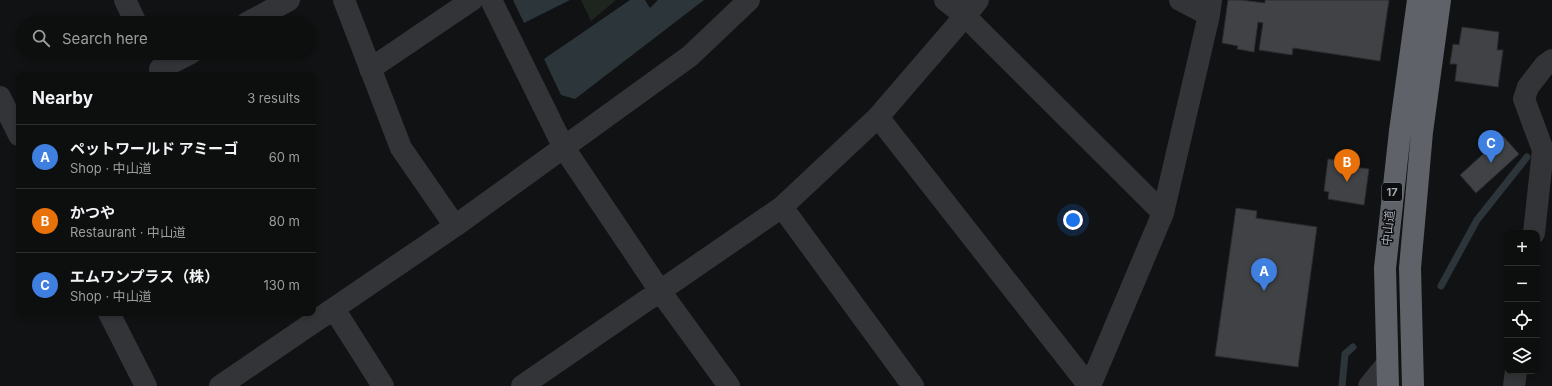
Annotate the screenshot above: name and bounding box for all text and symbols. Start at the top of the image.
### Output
search box [16,16,316,60]
icon: search [30,27,52,49]
text: Search here [62,29,148,48]
text: Nearby [32,88,93,108]
text: 3 results [247,90,300,106]
pin: C [1478,130,1504,163]
text: ペットワールド アミーゴ [70,139,238,158]
text: A [40,149,50,165]
text: 60 m [269,149,300,165]
pin: B [1334,149,1360,182]
text: Shop · 中山道 [70,160,152,176]
road number: 17 [1382,183,1402,201]
text: かつや [70,203,115,222]
street label: 中山道 [1379,209,1397,247]
your location [1063,210,1083,230]
text: B [41,213,49,229]
text: 80 m [269,213,300,229]
text: Restaurant · 中山道 [70,224,186,240]
map controls [1504,230,1540,374]
button: + [1504,230,1540,266]
pin: A [1251,258,1277,291]
button: − [1504,266,1540,302]
text: エムワンプラス（株） [70,267,219,286]
text: C [40,277,50,293]
text: 130 m [263,277,300,293]
text: Shop · 中山道 [70,288,152,304]
button: locate [1504,302,1540,338]
button: layers [1504,338,1540,374]

